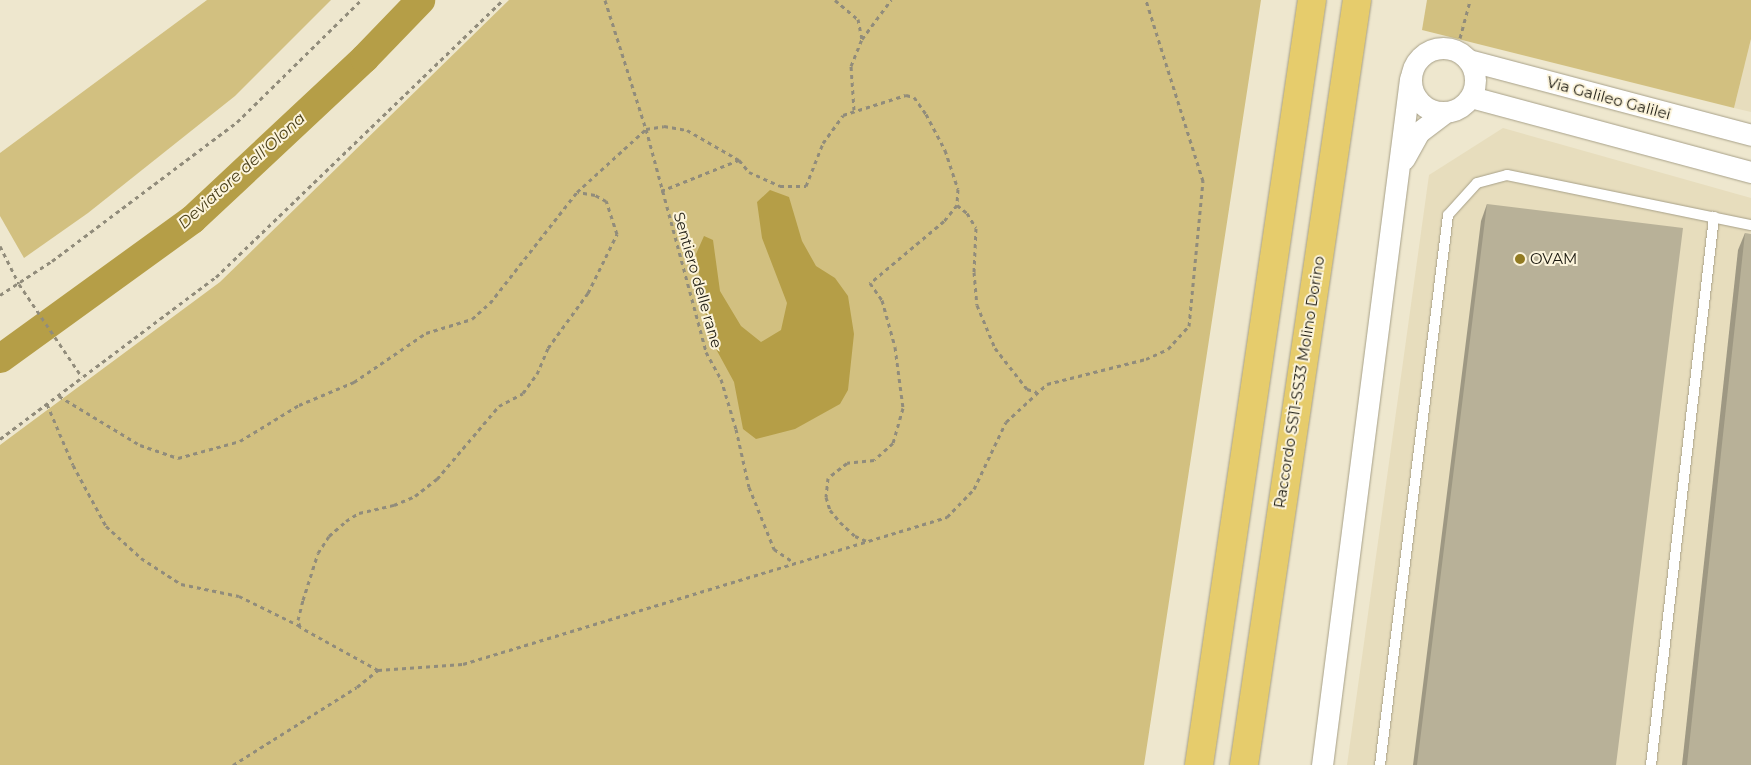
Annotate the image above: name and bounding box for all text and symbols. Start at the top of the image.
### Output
street label: Via Galileo Galilei [1545,73,1673,123]
water label: Deviatore dell'Olona [174,109,310,233]
street label: Sentiero delle rane [670,210,726,350]
place label: OVAM [1530,250,1577,268]
marker: OVAM [1514,253,1526,265]
street label: Raccordo SS11-SS33 Molino Dorino [1270,255,1328,509]

